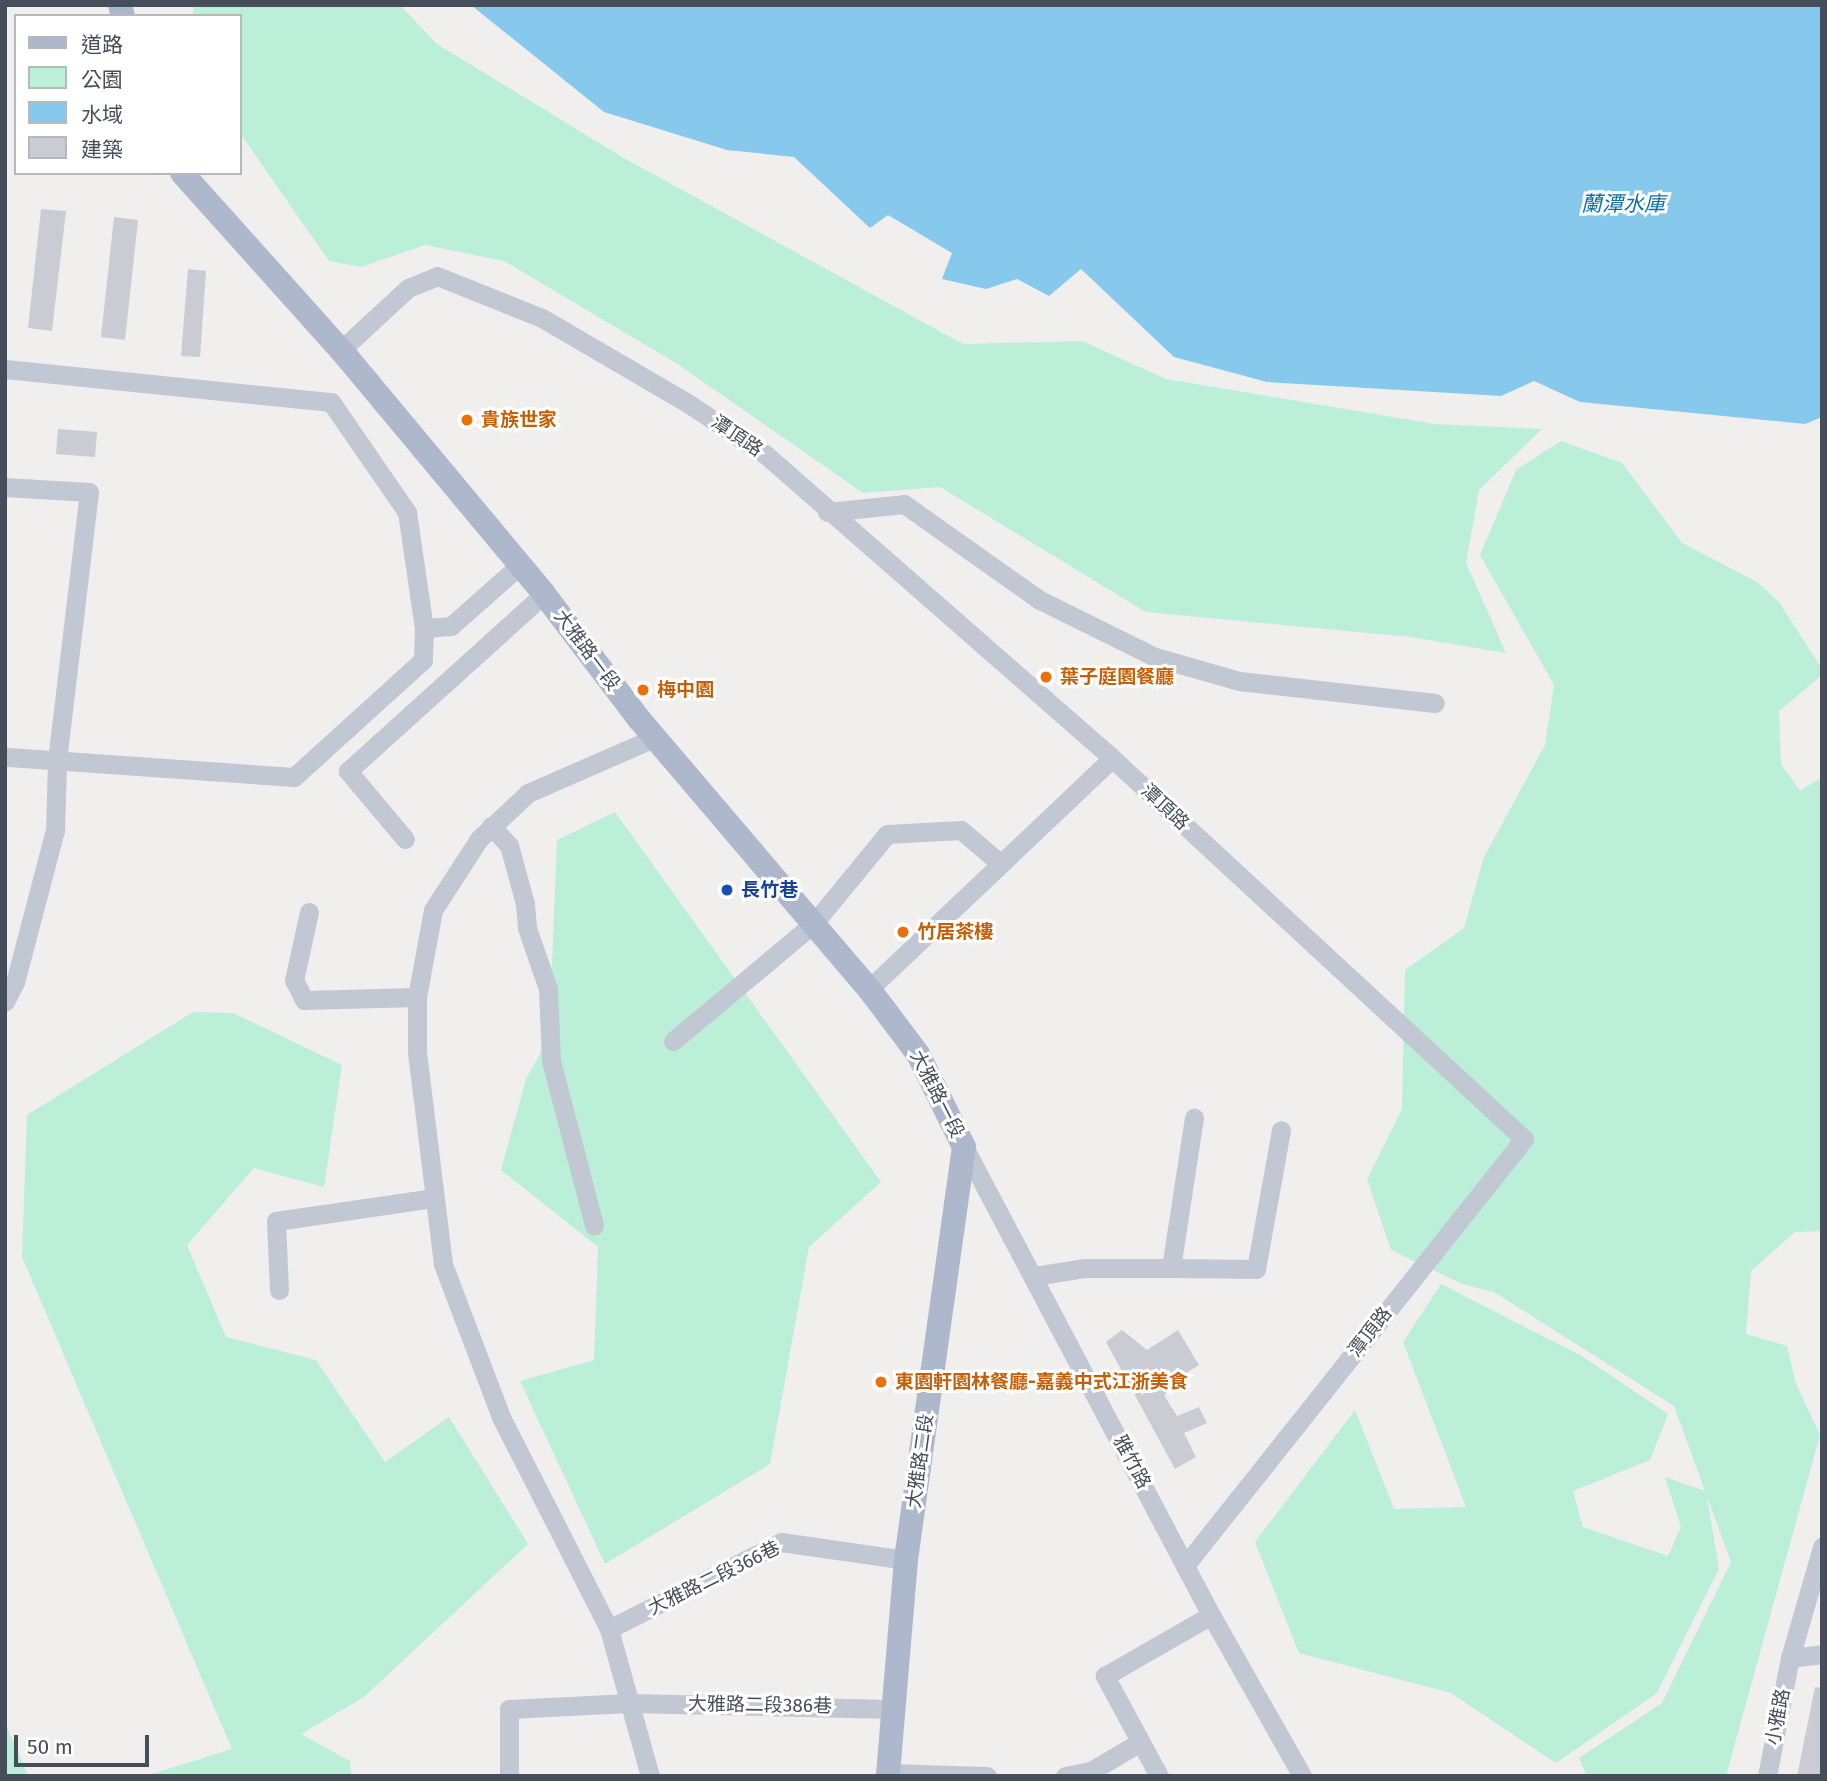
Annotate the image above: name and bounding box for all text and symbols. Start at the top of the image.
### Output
legend [14,14,242,175]
text: 道路 [81,32,123,58]
text: 公園 [81,67,123,93]
text: 水域 [81,102,123,128]
text: 建築 [81,137,123,163]
water label: 蘭潭水庫 [1581,191,1665,217]
place label: 貴族世家 [481,409,557,431]
street label: 潭頂路 [707,411,767,461]
marker: 貴族世家 [459,412,475,428]
street label: 大雅路一段 [549,605,625,695]
place label: 葉子庭園餐廳 [1060,666,1174,688]
marker: 葉子庭園餐廳 [1038,669,1054,685]
place label: 梅中園 [657,679,714,701]
marker: 梅中園 [635,682,651,698]
street label: 潭頂路 [1136,779,1194,835]
place label: 長竹巷 [741,879,798,901]
marker: 長竹巷 [719,882,735,898]
place label: 竹居茶樓 [917,921,993,943]
marker: 竹居茶樓 [895,924,911,940]
street label: 大雅路一段 [905,1047,969,1141]
street label: 潭頂路 [1343,1303,1397,1361]
place label: 東園軒園林餐廳-嘉義中式江浙美食 [895,1371,1188,1393]
marker: 東園軒園林餐廳-嘉義中式江浙美食 [873,1374,889,1390]
street label: 大雅路二段 [902,1412,938,1510]
street label: 雅竹路 [1109,1431,1155,1493]
street label: 大雅路二段366巷 [644,1536,784,1620]
street label: 小雅路 [1761,1687,1795,1747]
street label: 大雅路二段386巷 [688,1692,832,1718]
scale bar [18,1722,152,1766]
text: 50 m [27,1734,73,1760]

